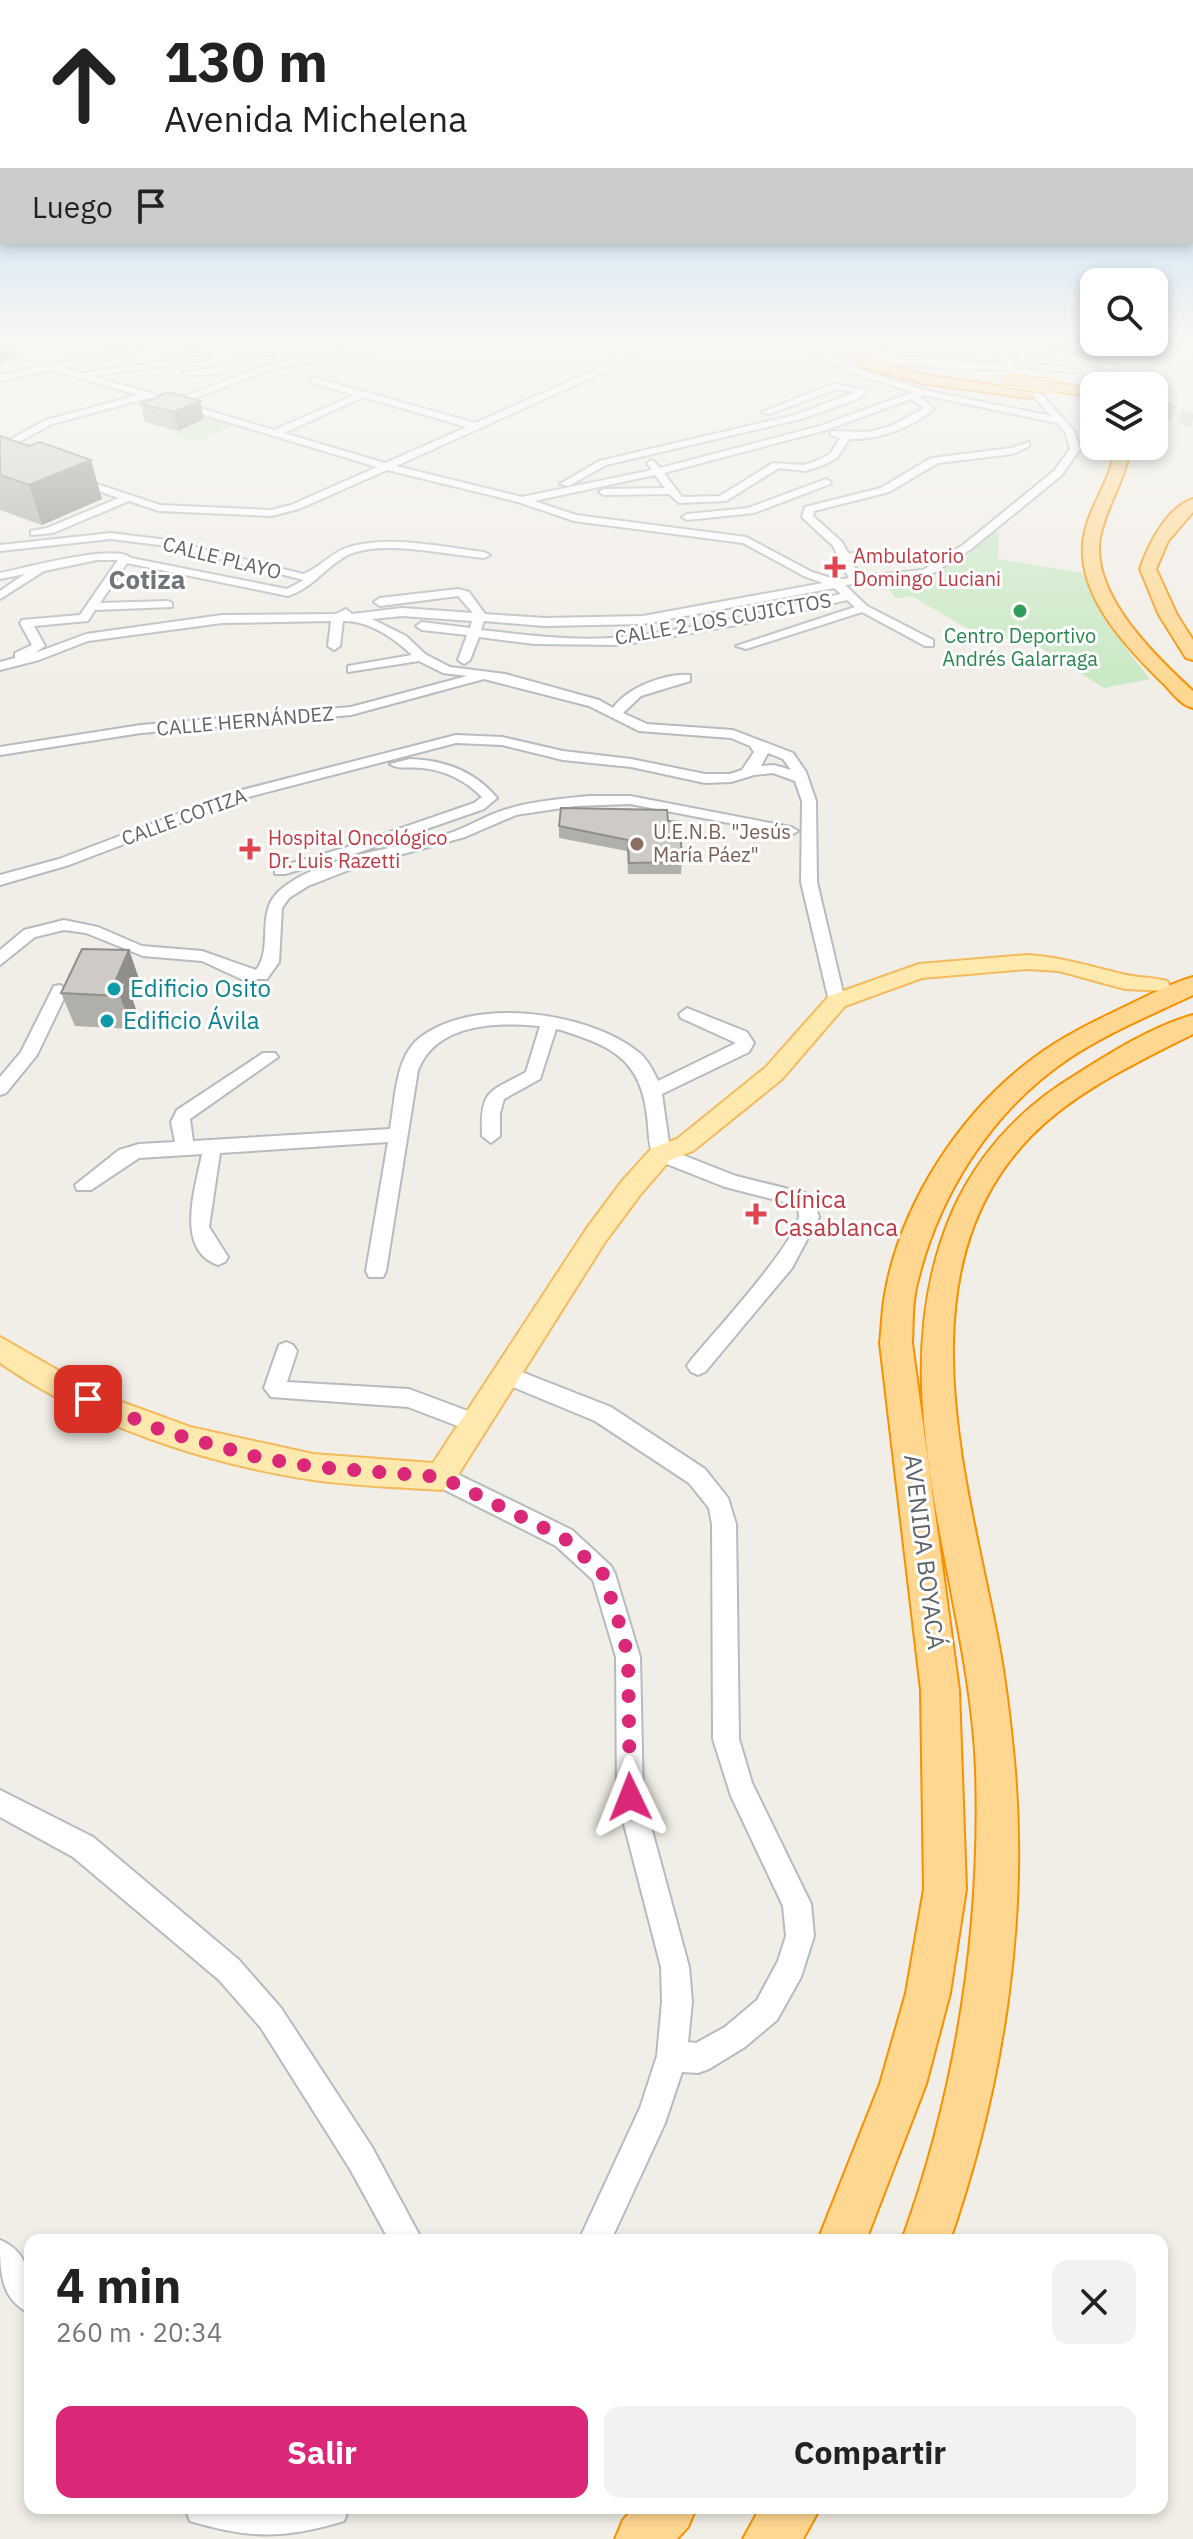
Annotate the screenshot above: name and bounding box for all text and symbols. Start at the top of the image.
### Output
text: 130 m [164,25,328,97]
icon: ahead [32,32,136,136]
text: Avenida Michelena [164,95,467,142]
icon: arrive [129,184,173,228]
text: Luego [32,187,113,226]
map controls [1080,268,1168,460]
button: search [1080,268,1168,356]
button: layers [1080,372,1168,460]
street label: CALLE PLAYO [160,530,284,585]
place label: Ambulatorio Domingo Luciani [853,542,1001,592]
marker: Ambulatorio Domingo Luciani [824,556,846,578]
district label: Cotiza [108,562,186,596]
street label: CALLE 2 LOS CUJICITOS [613,586,833,651]
marker: Centro Deportivo Andrés Galarraga [1011,602,1029,620]
place label: Centro Deportivo Andrés Galarraga [942,622,1098,672]
street label: CALLE HERNÁNDEZ [155,699,335,742]
street label: CALLE COTIZA [118,781,250,852]
place label: U.E.N.B. "Jesús María Páez" [653,818,791,868]
place label: Hospital Oncológico Dr. Luis Razetti [268,824,448,874]
marker: U.E.N.B. "Jesús María Páez" [628,835,646,853]
marker: Hospital Oncológico Dr. Luis Razetti [239,838,261,860]
place label: Edificio Osito [130,972,271,1004]
marker: Edificio Osito [105,980,123,998]
place label: Edificio Ávila [123,1004,260,1036]
marker: Edificio Ávila [98,1012,116,1030]
place label: Clínica Casablanca [774,1183,898,1243]
marker: Clínica Casablanca [745,1203,767,1225]
pin [54,1365,122,1433]
icon: arrive [66,1377,110,1421]
street label: AVENIDA BOYACÁ [897,1452,953,1651]
position arrow [588,1755,672,1839]
text: 4 min [56,2254,181,2316]
button: close [1052,2260,1136,2344]
text: 260 m · 20:34 [56,2315,222,2349]
button: Salir [56,2406,588,2498]
button: Compartir [604,2406,1136,2498]

